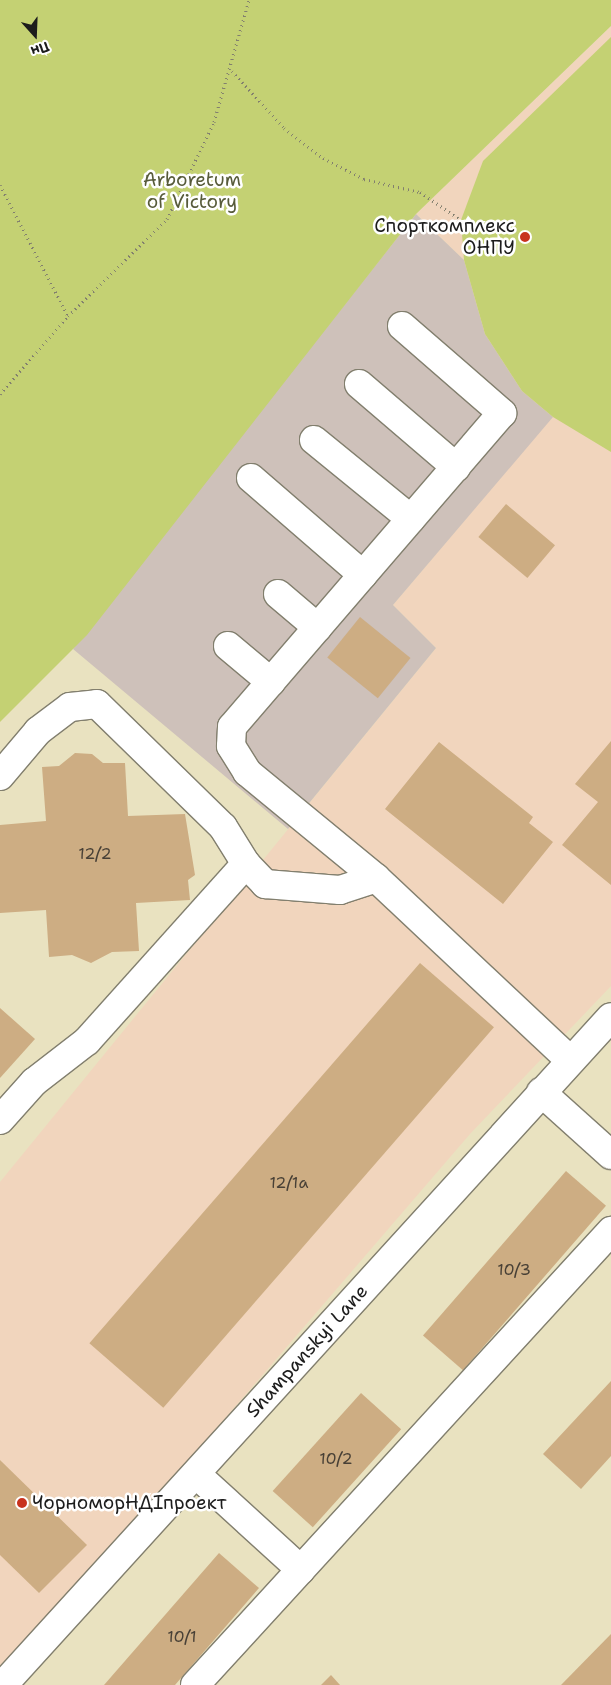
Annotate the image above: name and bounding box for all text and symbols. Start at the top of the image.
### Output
north arrow [10,10,60,60]
text: Пн [28,37,52,61]
park label: Arboretum of Victory [143,169,241,213]
place label: Спорткомплекс ОНПУ [374,215,515,259]
marker: Спорткомплекс ОНПУ [519,231,531,243]
house number: 12/2 [78,844,112,864]
house number: 12/1а [269,1173,309,1193]
house number: 10/3 [497,1260,531,1280]
street label: Shampanskyi Lane [241,1280,373,1422]
house number: 10/2 [319,1449,353,1469]
place label: ЧорноморНДІпроект [32,1492,227,1514]
marker: ЧорноморНДІпроект [16,1497,28,1509]
house number: 10/1 [167,1627,197,1647]

